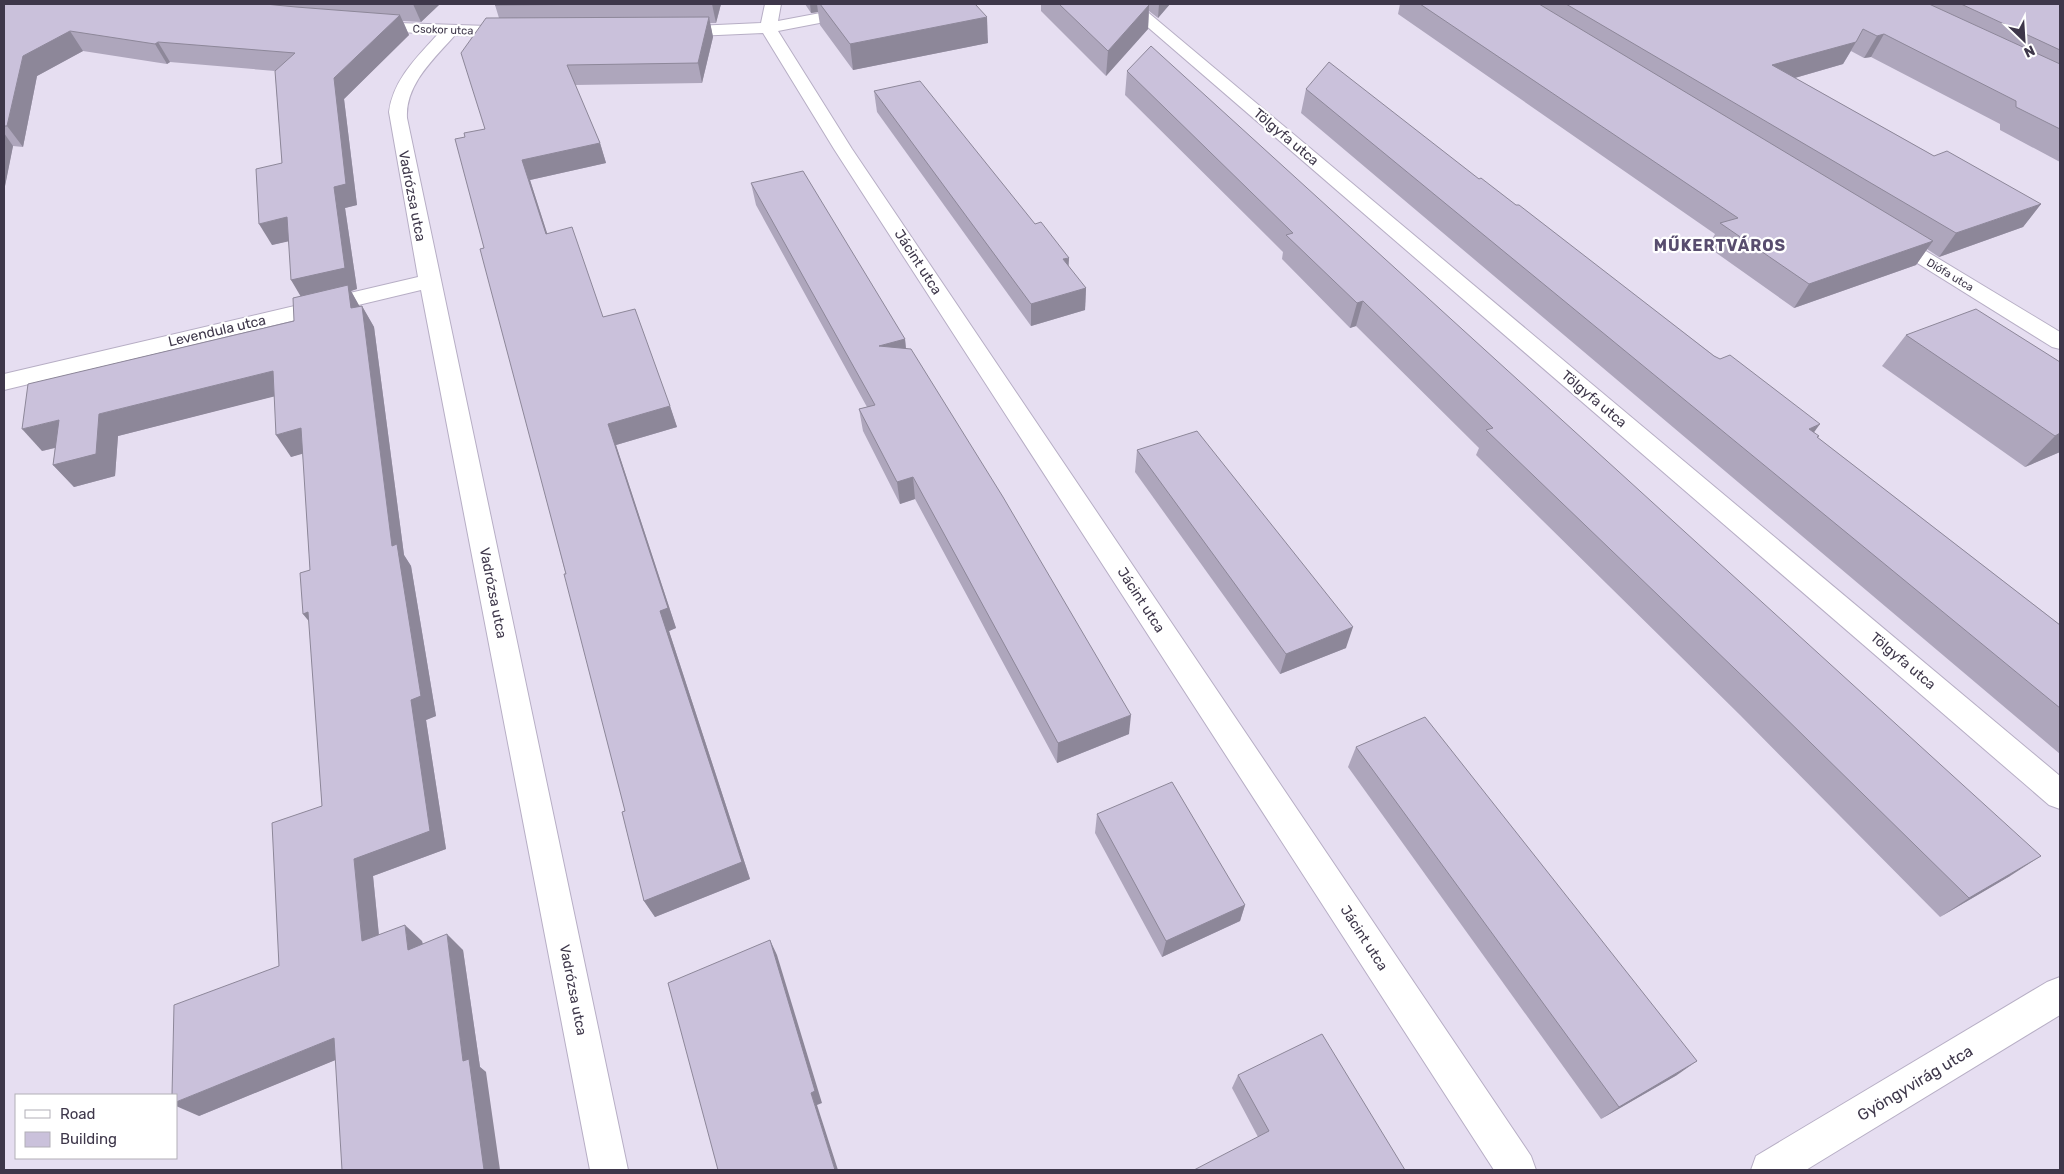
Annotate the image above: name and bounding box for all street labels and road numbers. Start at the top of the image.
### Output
street label: Csokor utca [412,22,474,38]
street label: Tölgyfa utca [1250,105,1322,169]
street label: Vadrózsa utca [395,149,429,243]
street label: Jácint utca [891,226,945,298]
street label: Diófa utca [1924,256,1976,294]
street label: Levendula utca [166,311,268,351]
street label: Tölgyfa utca [1558,367,1630,431]
street label: Vadrózsa utca [476,546,510,640]
street label: Jácint utca [1114,564,1168,636]
street label: Tölgyfa utca [1867,629,1939,693]
street label: Jácint utca [1337,902,1391,974]
street label: Vadrózsa utca [556,943,590,1037]
street label: Gyöngyvirág utca [1854,1041,1976,1125]

